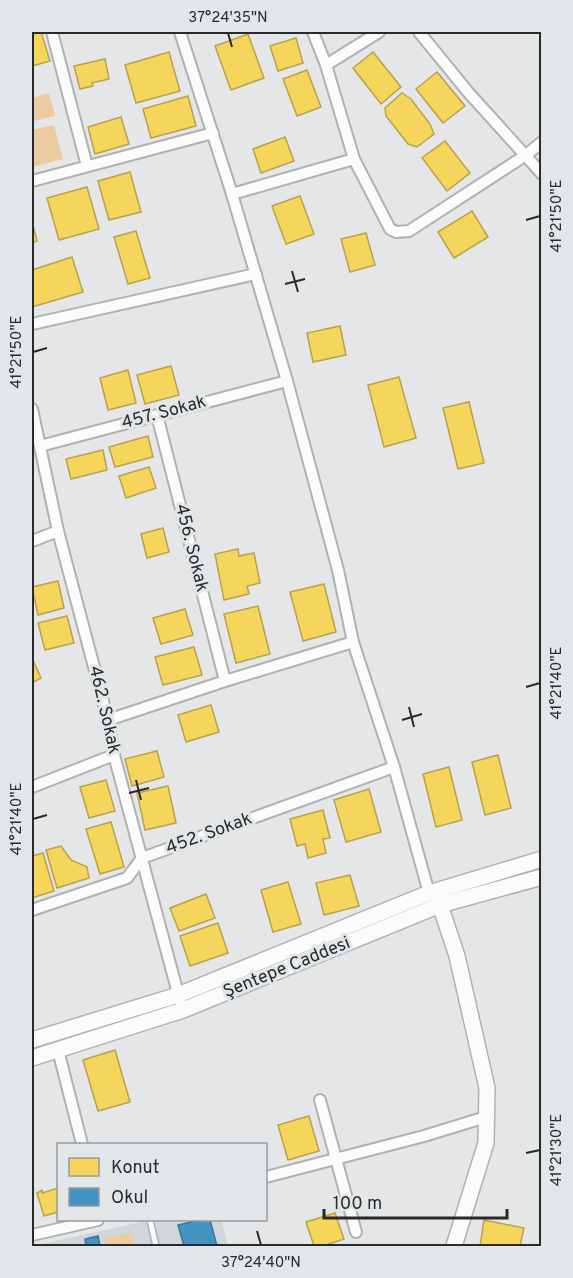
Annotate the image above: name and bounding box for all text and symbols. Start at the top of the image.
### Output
text: 37°24'35"N [188,9,268,28]
text: 41°21'50"E [548,180,567,252]
text: 41°21'50"E [8,316,27,388]
street label: 457. Sokak [119,391,209,435]
street label: 456. Sokak [169,502,213,594]
text: 41°21'40"E [548,646,567,720]
street label: 462. Sokak [83,664,125,756]
text: 41°21'40"E [8,782,27,856]
street label: 452. Sokak [163,808,255,860]
street label: Şentepe Caddesi [220,932,354,1004]
text: 41°21'30"E [548,1114,567,1186]
legend [57,1143,267,1221]
text: Konut [111,1157,159,1180]
scale bar [324,1182,507,1220]
text: Okul [111,1187,148,1210]
text: 100 m [333,1193,382,1216]
text: 37°24'40"N [221,1254,301,1273]

